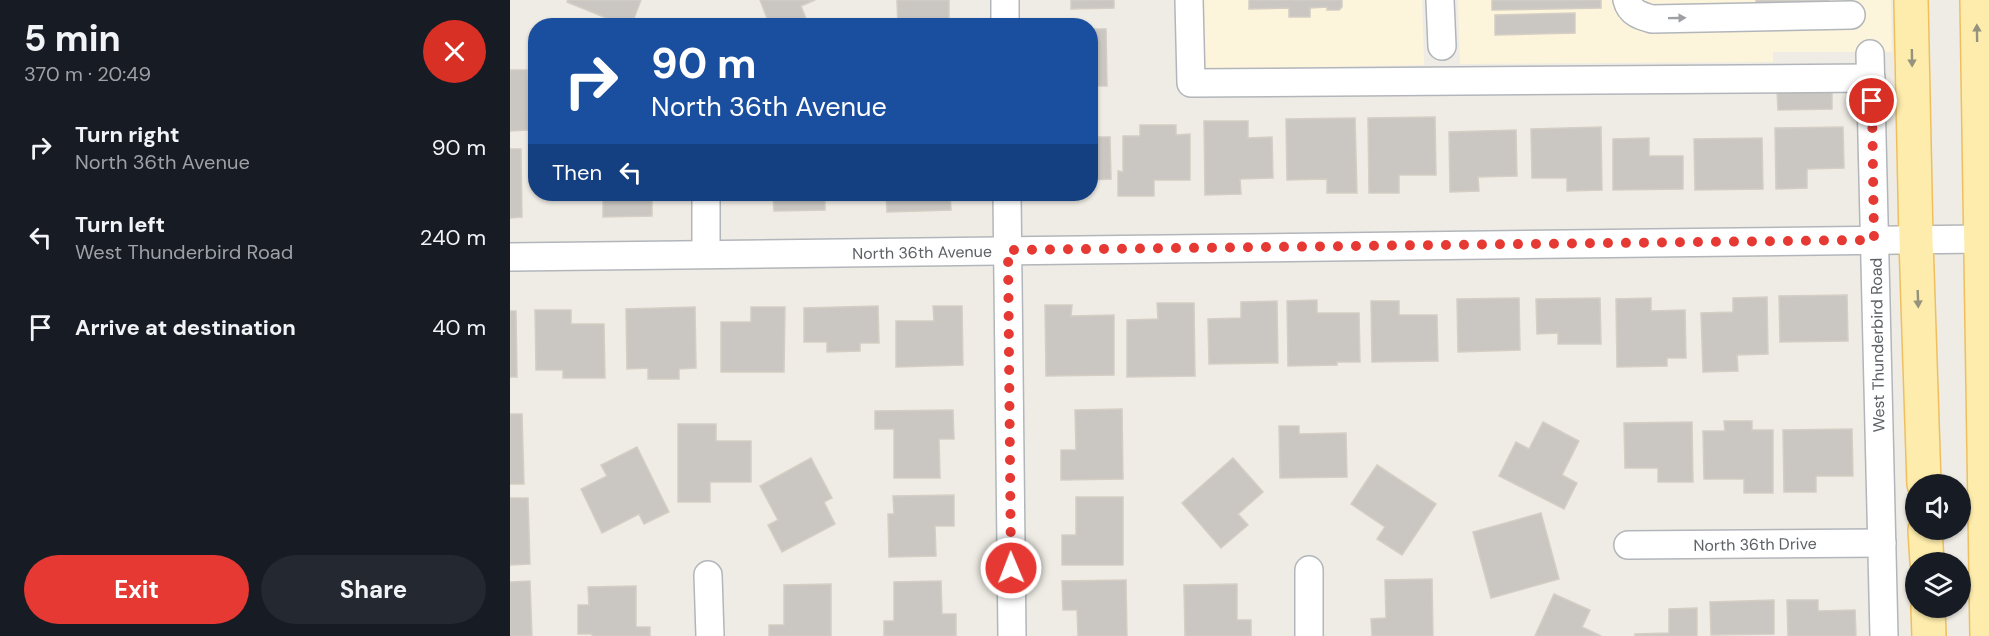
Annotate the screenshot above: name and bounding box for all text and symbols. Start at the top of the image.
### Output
one-way arrow [1667,13,1686,23]
text: 5 min [24,15,121,62]
button: close [423,20,486,83]
one-way arrow [1973,24,1982,43]
text: 90 m [651,36,757,91]
icon: right [552,42,630,120]
one-way arrow [1907,49,1917,68]
text: 370 m · 20:49 [24,61,151,87]
pin [1846,75,1897,126]
icon: arrive [1855,84,1888,117]
text: North 36th Avenue [651,89,887,124]
text: Turn right [75,120,180,149]
icon: right [24,131,57,164]
text: 90 m [432,133,486,162]
text: North 36th Avenue [75,149,250,175]
icon: left [614,156,647,189]
text: Then [552,158,602,187]
text: Turn left [75,210,165,239]
icon: left [24,221,57,254]
text: 240 m [420,223,486,252]
text: West Thunderbird Road [75,239,293,265]
street label: North 36th Avenue [852,241,992,264]
street label: West Thunderbird Road [1865,258,1890,432]
one-way arrow [1913,289,1922,308]
icon: arrive [24,311,57,344]
text: Arrive at destination [75,313,296,342]
text: 40 m [432,313,486,342]
map controls [1905,474,1971,618]
button: sound [1905,474,1971,540]
street label: North 36th Drive [1693,533,1817,556]
position arrow [979,536,1043,600]
button: layers [1905,552,1971,618]
button: Exit [24,555,249,624]
button: Share [261,555,486,624]

